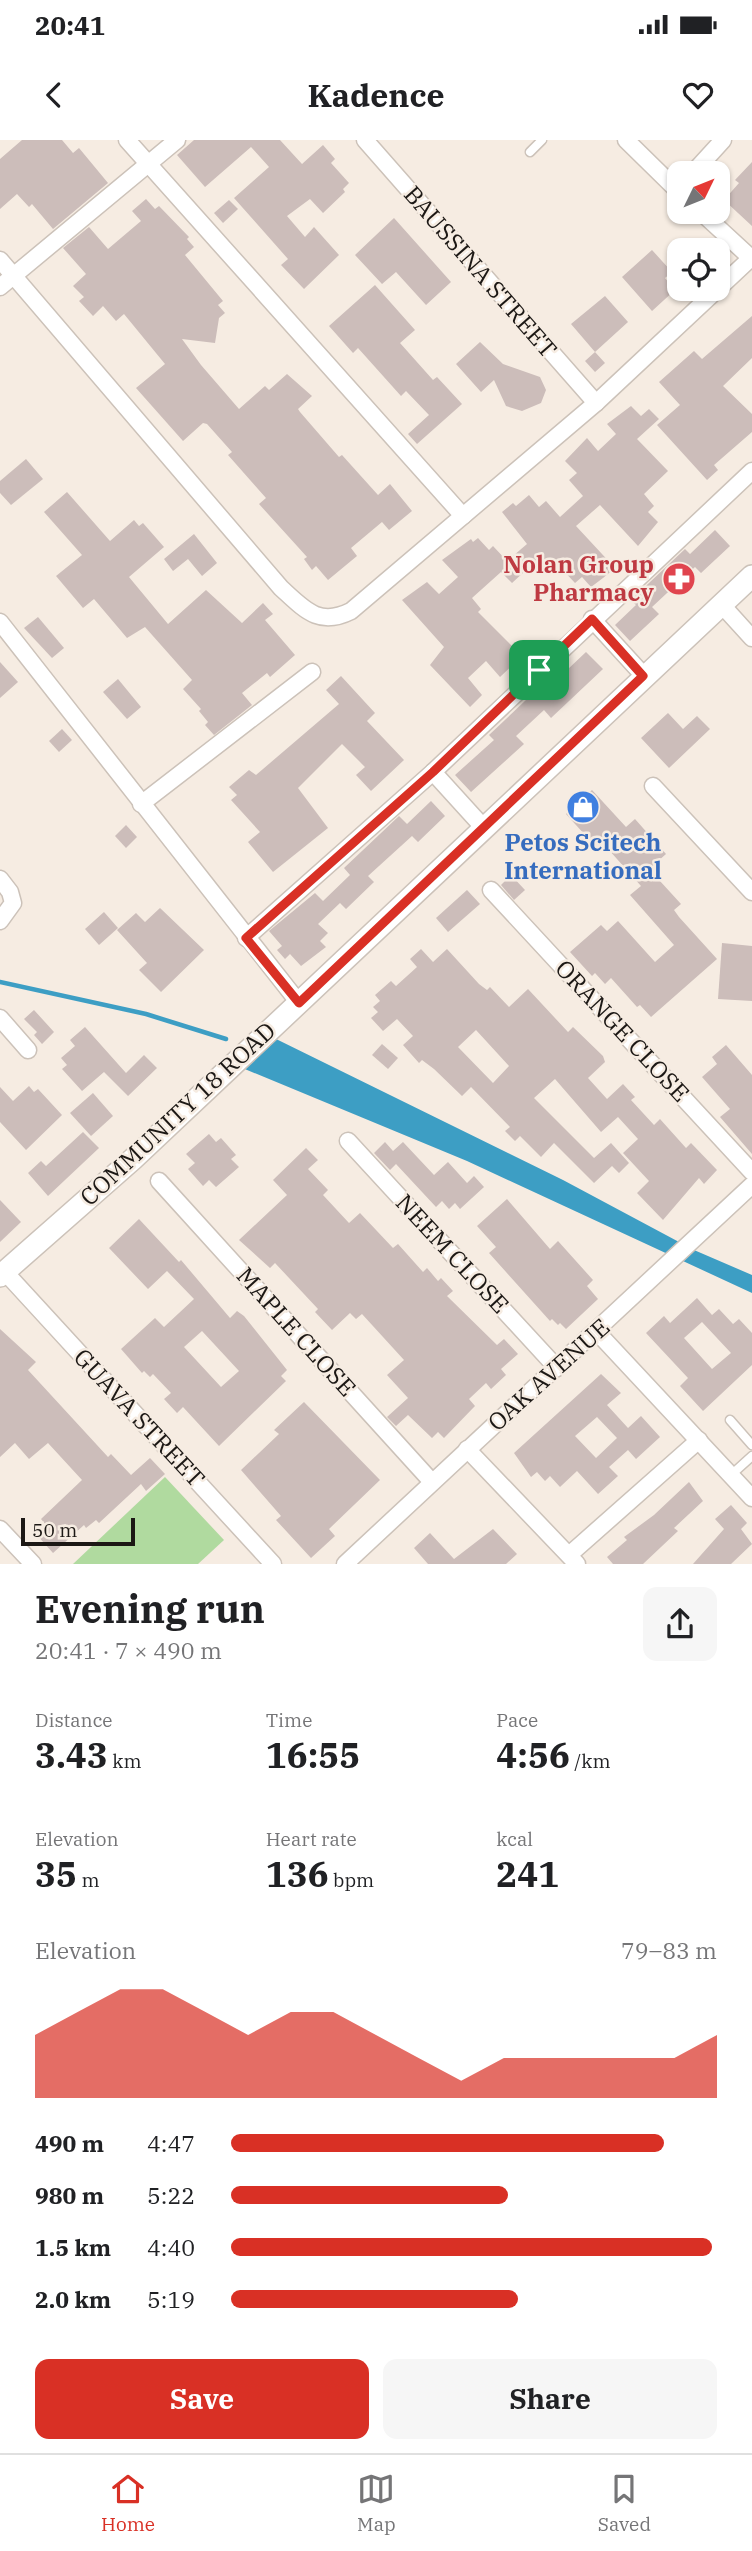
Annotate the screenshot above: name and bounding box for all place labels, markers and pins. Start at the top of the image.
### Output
place label: Nolan Group Pharmacy [503,548,654,608]
pharmacy icon: Nolan Group Pharmacy [660,560,698,598]
pin [509,640,569,700]
shop icon: Petos Scitech International [564,788,602,826]
place label: Petos Scitech International [504,826,662,886]

